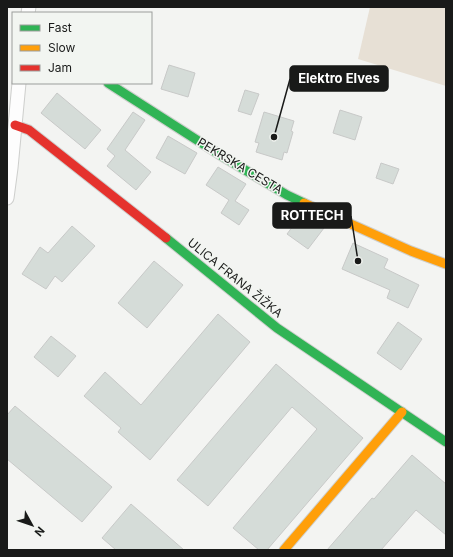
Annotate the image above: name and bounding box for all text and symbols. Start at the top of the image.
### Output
legend [12,12,152,84]
text: Fast [48,20,72,35]
text: Slow [48,40,76,55]
text: Jam [48,60,72,75]
callout: Elektro Elves [290,66,388,91]
text: Elektro Elves [298,70,380,86]
street label: PEKRSKA CESTA [195,134,286,197]
callout: ROTTECH [273,203,351,228]
text: ROTTECH [281,207,343,223]
street label: ULICA FRANA ŽIŽKA [185,235,286,320]
north arrow [12,505,52,545]
text: N [32,524,48,539]

